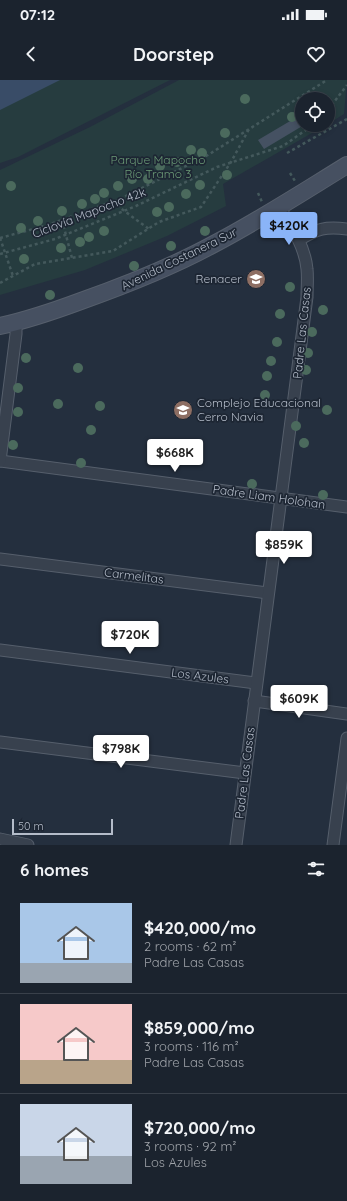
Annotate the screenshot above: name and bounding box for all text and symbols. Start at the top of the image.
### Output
text: 07:12 [20,5,55,24]
icon: back [20,43,42,65]
text: Doorstep [133,43,214,66]
icon: heart [305,43,327,65]
map controls [295,92,335,132]
button: locate [295,92,335,132]
park label: Parque Mapocho Río Tramo 3 [111,152,205,181]
street label: Ciclovía Mapocho 42k [30,184,148,241]
pin: $420K [261,212,317,246]
text: $420K [269,217,309,233]
street label: Avenida Costanera Sur [119,224,239,293]
school or university icon: Renacer [245,268,267,290]
place label: Renacer [195,271,242,286]
street label: Padre Las Casas [289,286,314,380]
place label: Complejo Educacional Cerro Navia [197,395,321,424]
school or university icon: Complejo Educacional Cerro Navia [172,399,194,421]
pin: $668K [147,439,203,473]
text: $668K [156,444,194,460]
street label: Padre Liam Holohan [212,481,326,512]
pin: $859K [256,531,312,565]
text: $859K [265,536,303,552]
street label: Carmelitas [103,564,165,587]
pin: $720K [102,621,158,655]
text: $720K [111,626,149,642]
street label: Los Azules [170,665,230,687]
pin: $609K [271,685,327,719]
text: $609K [280,690,318,706]
street label: Padre Las Casas [231,726,258,820]
pin: $798K [93,735,149,769]
text: $798K [102,740,140,756]
scale bar [12,817,113,836]
text: 50 m [18,819,44,833]
icon: filters [305,858,327,880]
text: 6 homes [20,859,89,880]
text: $420,000/mo [144,917,256,938]
icon: home [52,919,100,967]
text: 2 rooms · 62 m² [144,938,236,954]
text: Padre Las Casas [144,954,244,970]
text: $859,000/mo [144,1017,255,1038]
icon: home [52,1020,100,1068]
text: 3 rooms · 116 m² [144,1038,239,1054]
text: Padre Las Casas [144,1054,244,1070]
text: $720,000/mo [144,1117,256,1138]
icon: home [52,1120,100,1168]
text: 3 rooms · 92 m² [144,1138,236,1154]
text: Los Azules [144,1154,207,1170]

